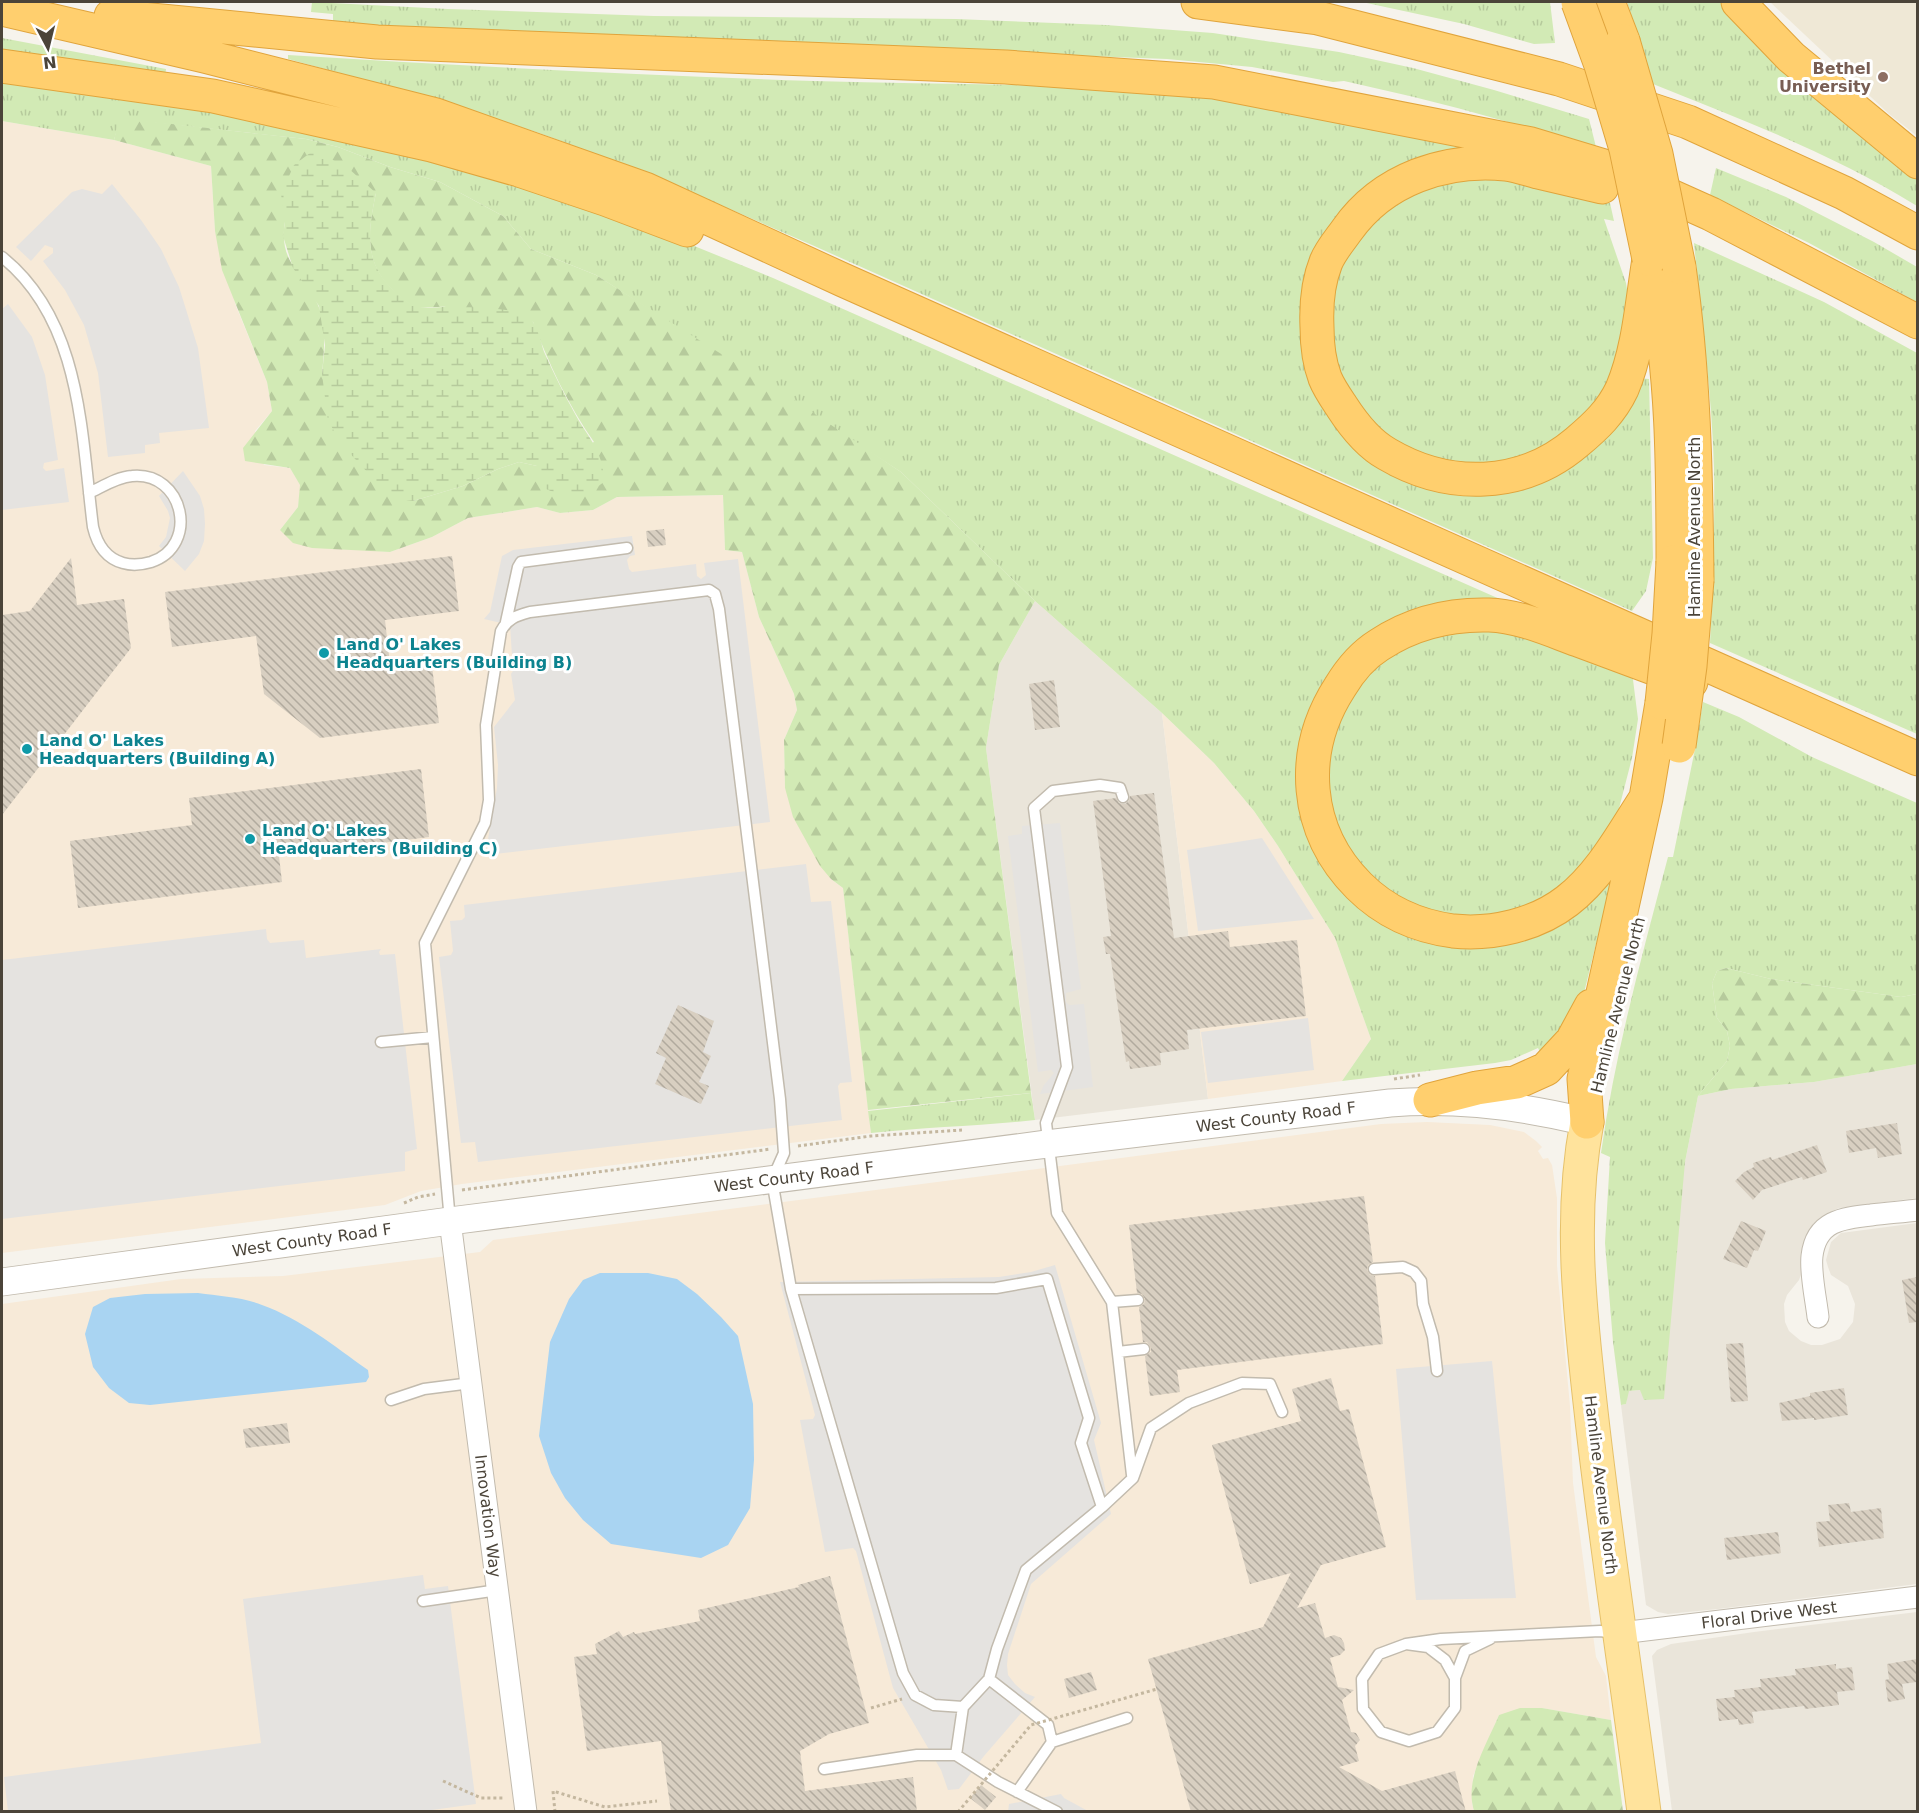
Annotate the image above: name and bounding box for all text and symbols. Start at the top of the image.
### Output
north arrow [18,18,78,78]
text: N [42,52,58,73]
place label: Bethel University [1779,59,1872,96]
marker: Bethel University [1876,70,1890,84]
street label: Hamline Avenue North [1685,437,1704,617]
place label: Land O' Lakes Headquarters (Building B) [336,635,572,672]
marker: Land O' Lakes Headquarters (Building B) [317,646,331,660]
place label: Land O' Lakes Headquarters (Building A) [39,731,275,768]
marker: Land O' Lakes Headquarters (Building A) [20,742,34,756]
place label: Land O' Lakes Headquarters (Building C) [262,821,498,858]
marker: Land O' Lakes Headquarters (Building C) [243,832,257,846]
street label: Hamline Avenue North [1587,915,1649,1095]
street label: West County Road F [1195,1098,1357,1136]
street label: West County Road F [713,1158,875,1196]
street label: West County Road F [231,1219,393,1261]
street label: Hamline Avenue North [1581,1394,1621,1576]
street label: Innovation Way [471,1453,505,1579]
street label: Floral Drive West [1700,1597,1838,1633]

